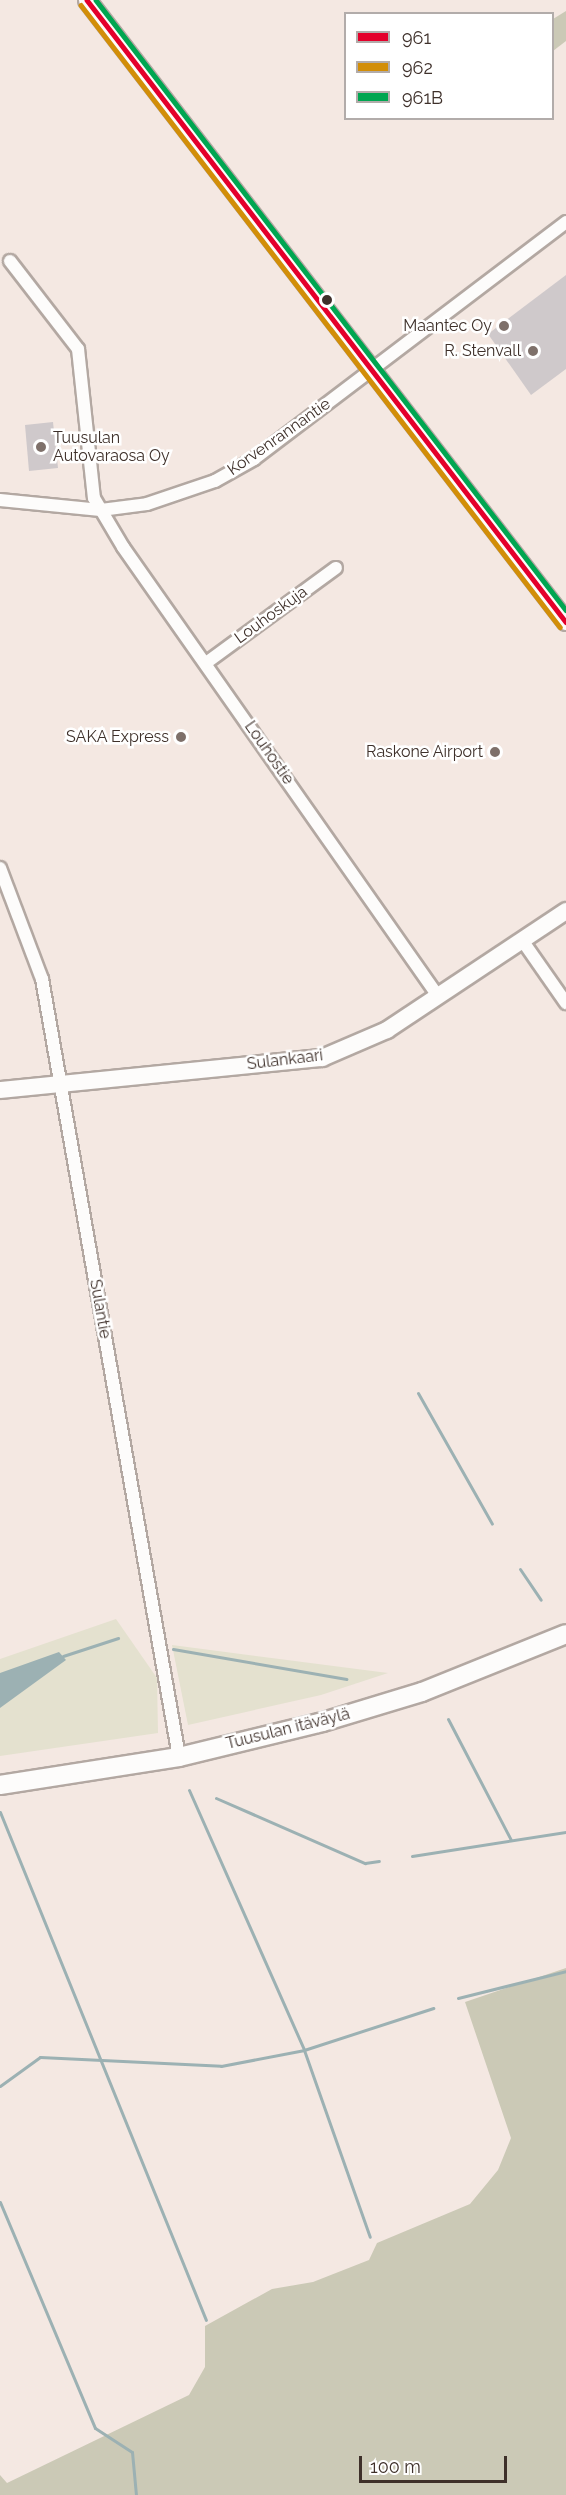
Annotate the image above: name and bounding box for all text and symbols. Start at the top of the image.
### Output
legend [344,12,554,120]
text: 961 [402,27,431,48]
text: 962 [402,57,433,78]
text: 961B [402,87,443,108]
unlabelled marker [321,294,333,306]
place label: Maantec Oy [403,316,492,336]
marker: Maantec Oy [497,319,511,333]
place label: R. Stenvall [444,341,521,361]
marker: R. Stenvall [526,344,540,358]
street label: Korvenrannantie [224,394,334,480]
place label: Tuusulan Autovaraosa Oy [53,428,170,466]
marker: Tuusulan Autovaraosa Oy [34,440,48,454]
street label: Louhoskuja [231,582,311,648]
street label: Louhostie [240,718,298,788]
place label: SAKA Express [66,727,169,747]
marker: SAKA Express [174,730,188,744]
place label: Raskone Airport [366,742,483,762]
marker: Raskone Airport [488,745,502,759]
street label: Sulankaari [246,1046,324,1074]
street label: Sulantie [85,1278,115,1340]
street label: Tuusulan itäväylä [224,1704,352,1754]
scale bar [362,2444,510,2482]
text: 100 m [370,2456,421,2477]

